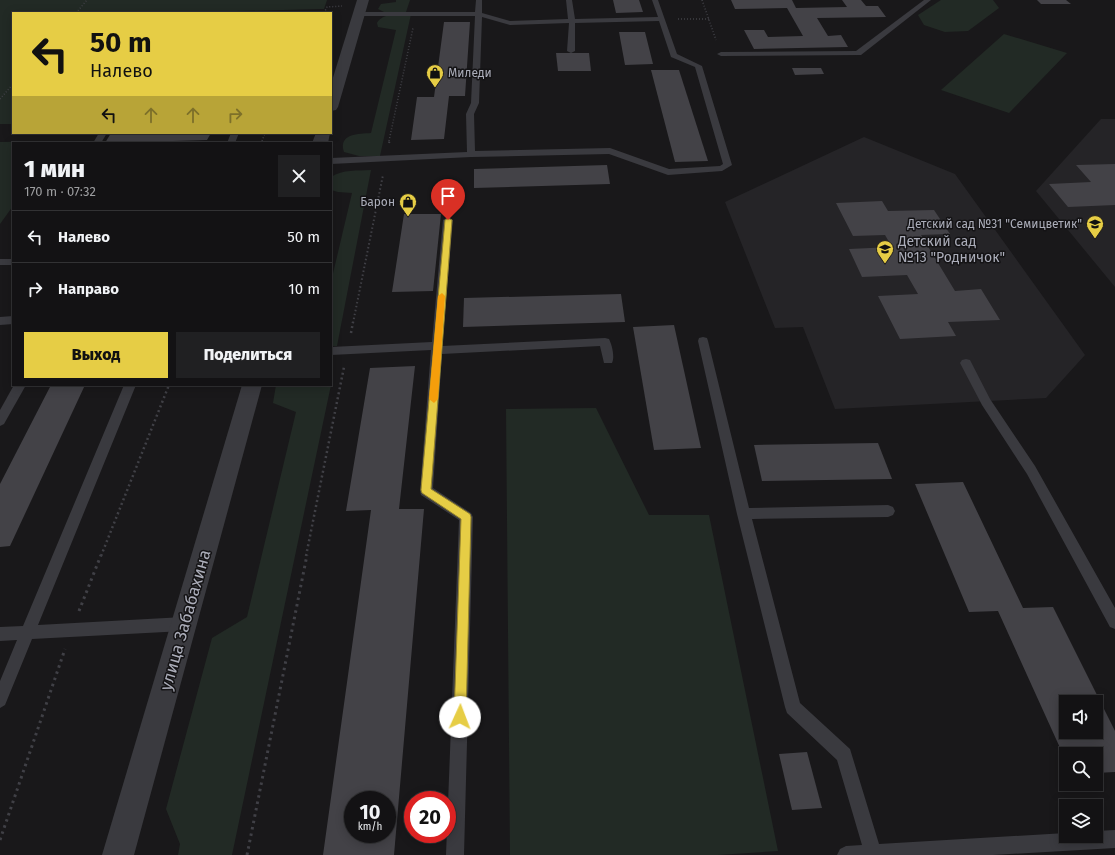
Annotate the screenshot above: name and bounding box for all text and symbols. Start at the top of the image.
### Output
text: 50 m [90,26,152,59]
icon: left [24,28,76,80]
text: Налево [90,60,153,82]
shop icon: Миледи [425,63,445,88]
place label: Миледи [448,66,492,80]
icon: left [98,104,120,126]
icon: ahead [140,104,162,126]
icon: ahead [182,104,204,126]
icon: right [224,104,246,126]
text: 1 мин [24,155,85,183]
button: close [278,155,320,197]
pin [431,179,465,220]
text: 170 m · 07:32 [24,184,96,199]
icon: arrive [437,185,459,207]
shop icon: Барон [398,192,418,217]
place label: Барон [360,195,395,209]
school or university icon: Детский сад №31 "Семицветик" [1085,214,1105,239]
place label: Детский сад №31 "Семицветик" [907,217,1082,231]
icon: left [24,226,46,248]
text: Налево [58,228,110,246]
text: 50 m [287,228,320,246]
place label: Детский сад №13 "Родничок" [897,233,1005,266]
school or university icon: Детский сад №13 "Родничок" [875,239,895,264]
icon: right [24,278,46,300]
text: Направо [58,280,119,298]
text: 10 m [288,280,320,298]
button: Выход [24,332,168,378]
button: Поделиться [176,332,320,378]
street label: улица Забабахина [155,547,216,693]
map controls [1059,695,1103,843]
button: sound [1059,695,1103,739]
position arrow [439,696,481,738]
button: search [1059,747,1103,791]
speed limit sign: 20 [404,791,456,843]
button: layers [1059,799,1103,843]
text: 10 [360,800,380,824]
text: km/h [358,821,382,833]

